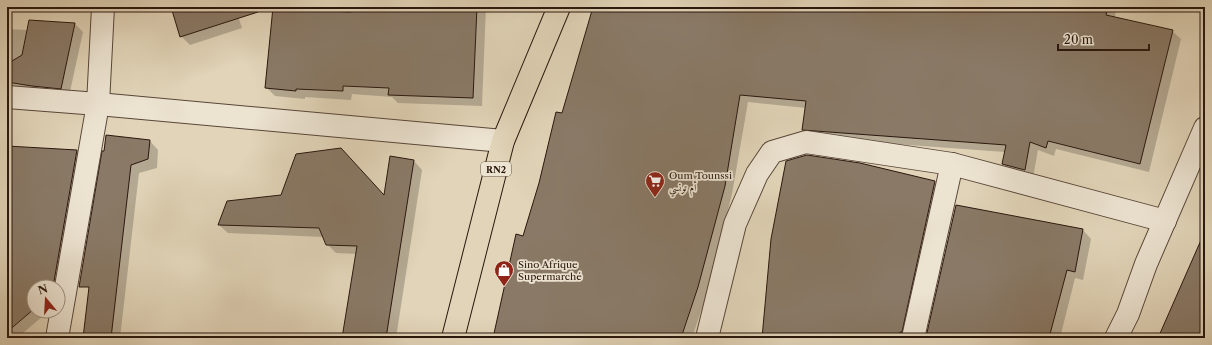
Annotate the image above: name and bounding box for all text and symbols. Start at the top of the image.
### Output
scale bar [1058,26,1149,52]
text: 20 m [1064,32,1093,47]
road number: RN2 [481,162,511,176]
place label: Oum Tounssi أم تونسي [669,169,732,197]
supermarket icon: Oum Tounssi أم تونسي [644,170,666,198]
place label: Sino Afrique Supermarché [518,258,582,283]
shop icon: Sino Afrique Supermarché [493,259,515,287]
north arrow [26,279,66,319]
text: N [36,281,50,298]

